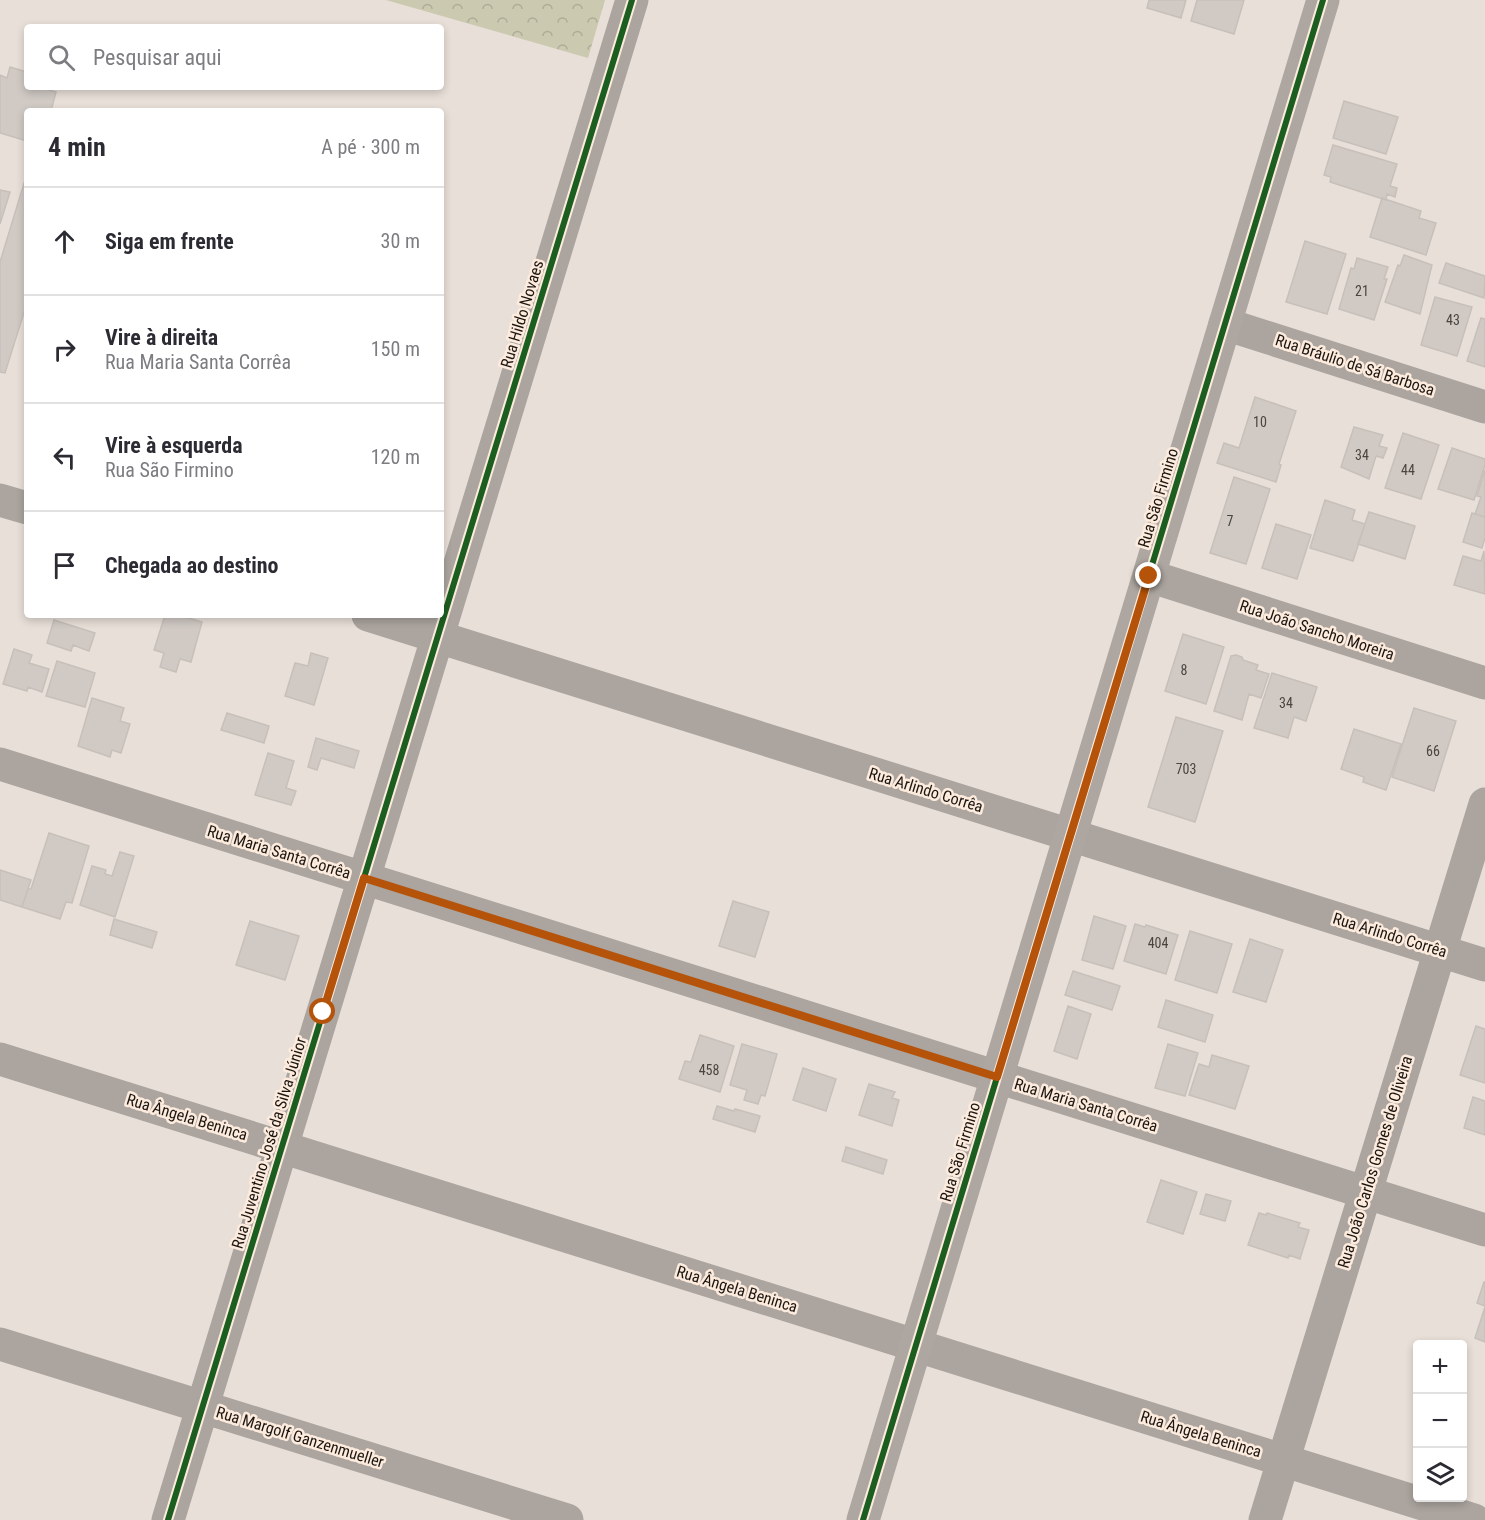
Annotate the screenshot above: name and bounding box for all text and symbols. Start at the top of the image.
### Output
search box [24,24,444,90]
icon: search [45,41,78,74]
text: Pesquisar aqui [93,45,222,70]
text: 4 min [48,132,106,162]
text: A pé · 300 m [321,135,420,159]
icon: ahead [48,225,81,258]
text: Siga em frente [105,229,234,254]
text: 30 m [381,229,420,253]
street label: Rua Hildo Novaes [497,258,547,370]
house number: 21 [1355,283,1369,299]
house number: 43 [1446,312,1460,328]
text: Vire à direita [105,325,218,350]
street label: Rua Bráulio de Sá Barbosa [1273,330,1437,400]
icon: right [48,333,81,366]
text: 150 m [371,337,420,361]
text: Rua Maria Santa Corrêa [105,350,291,374]
house number: 10 [1253,414,1267,430]
text: Vire à esquerda [105,433,243,458]
icon: left [48,441,81,474]
text: 120 m [371,445,420,469]
street label: Rua São Firmino [1134,446,1182,550]
house number: 34 [1355,447,1369,463]
text: Rua São Firmino [105,458,234,482]
house number: 44 [1401,462,1415,478]
house number: 7 [1227,513,1234,529]
icon: arrive [48,549,81,582]
text: Chegada ao destino [105,553,279,578]
route end [1135,562,1161,588]
street label: Rua João Sancho Moreira [1237,596,1397,664]
house number: 8 [1181,662,1188,678]
house number: 34 [1279,695,1293,711]
house number: 66 [1426,743,1440,759]
house number: 703 [1176,761,1196,777]
street label: Rua Arlindo Corrêa [867,764,985,816]
street label: Rua Maria Santa Corrêa [205,821,353,883]
street label: Rua Arlindo Corrêa [1331,909,1449,961]
house number: 404 [1148,935,1168,951]
route start [309,998,335,1024]
street label: Rua Juventino José da Silva Júnior [228,1035,310,1251]
street label: Rua João Carlos Gomes de Oliveira [1334,1053,1416,1271]
house number: 458 [699,1062,719,1078]
street label: Rua Maria Santa Corrêa [1012,1074,1160,1136]
street label: Rua Ângela Beninca [124,1090,250,1144]
street label: Rua São Firmino [936,1100,984,1204]
street label: Rua Ângela Beninca [674,1262,800,1316]
map controls [1413,1340,1467,1502]
button: + [1413,1340,1467,1394]
button: − [1413,1394,1467,1448]
street label: Rua Margolf Ganzenmueller [214,1402,386,1472]
street label: Rua Ângela Beninca [1138,1407,1264,1461]
button: layers [1413,1448,1467,1502]

